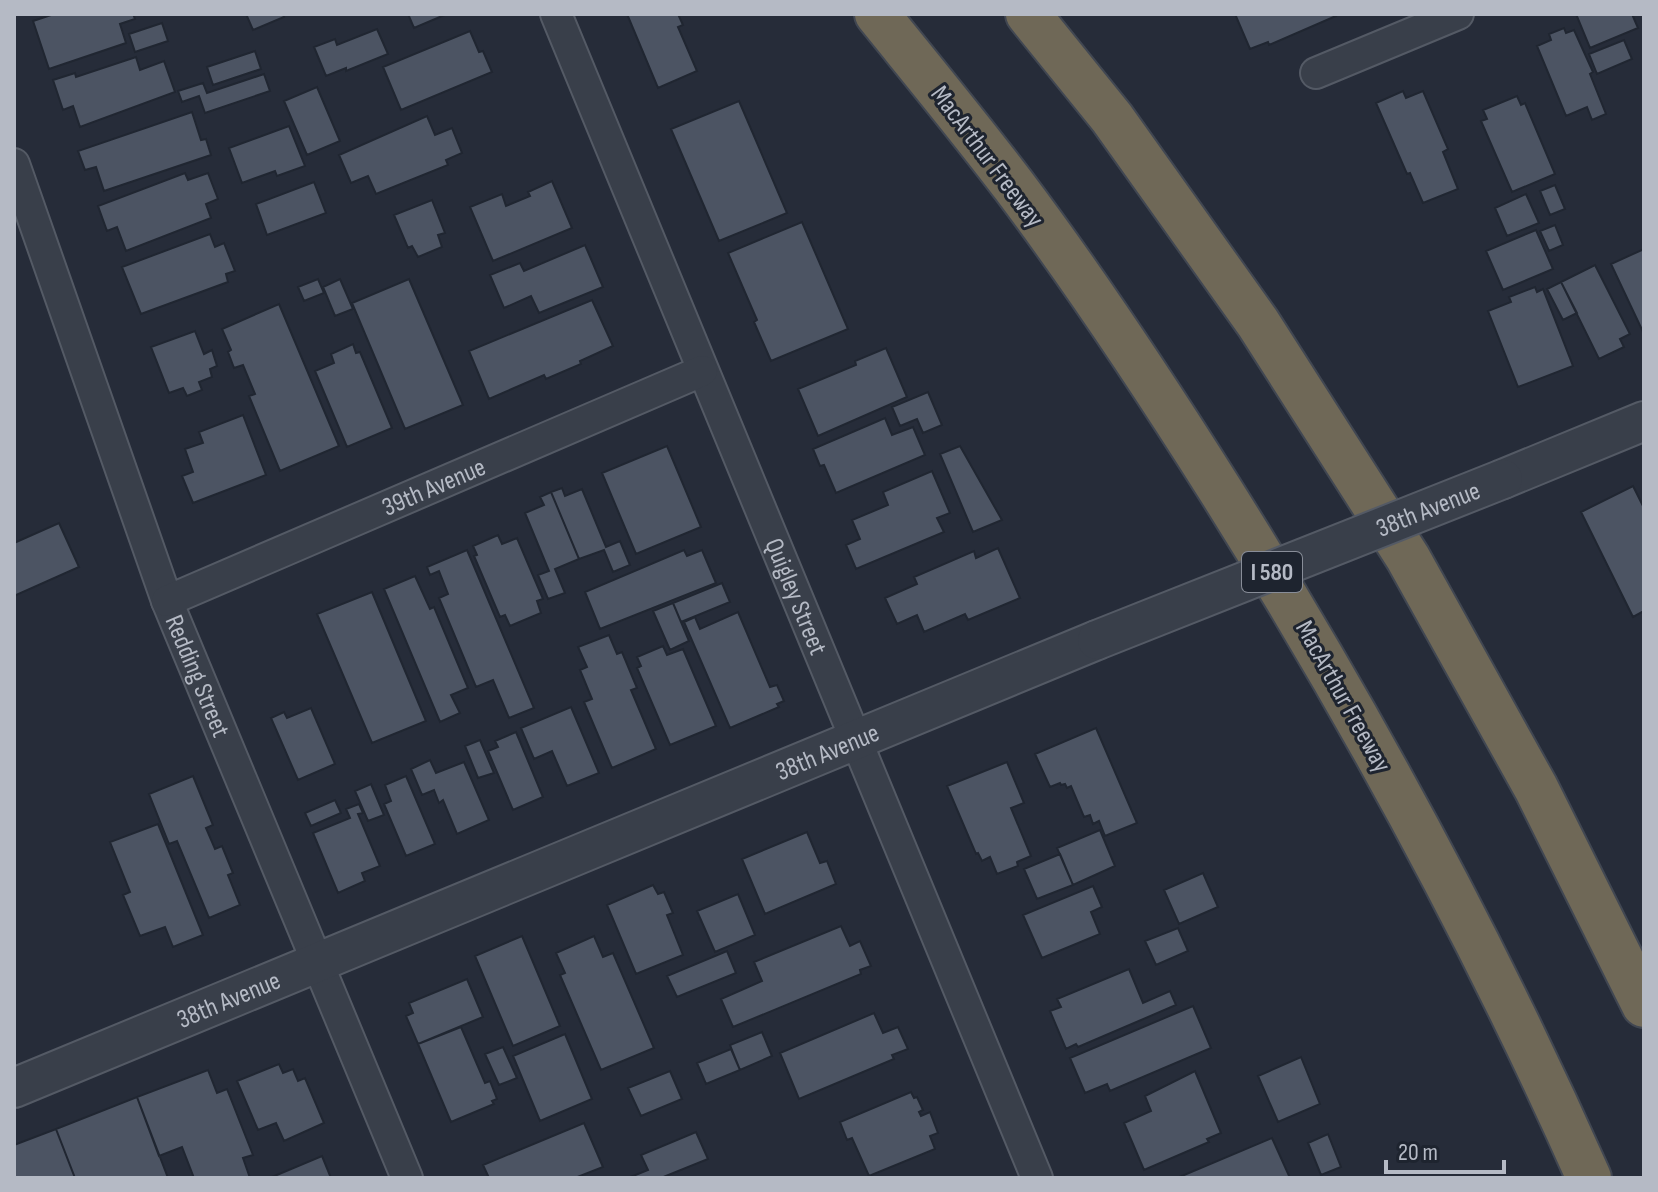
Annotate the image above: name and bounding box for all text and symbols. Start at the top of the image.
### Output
street label: MacArthur Freeway [924,80,1050,234]
street label: 39th Avenue [378,452,490,524]
street label: 38th Avenue [1372,476,1485,545]
street label: Quigley Street [757,534,833,660]
road number: I 580 [1242,552,1302,592]
street label: Redding Street [158,611,236,742]
street label: MacArthur Freeway [1288,615,1397,778]
street label: 38th Avenue [771,718,884,788]
street label: 38th Avenue [173,966,285,1036]
scale bar [1386,1124,1504,1174]
text: 20 m [1398,1138,1438,1167]

